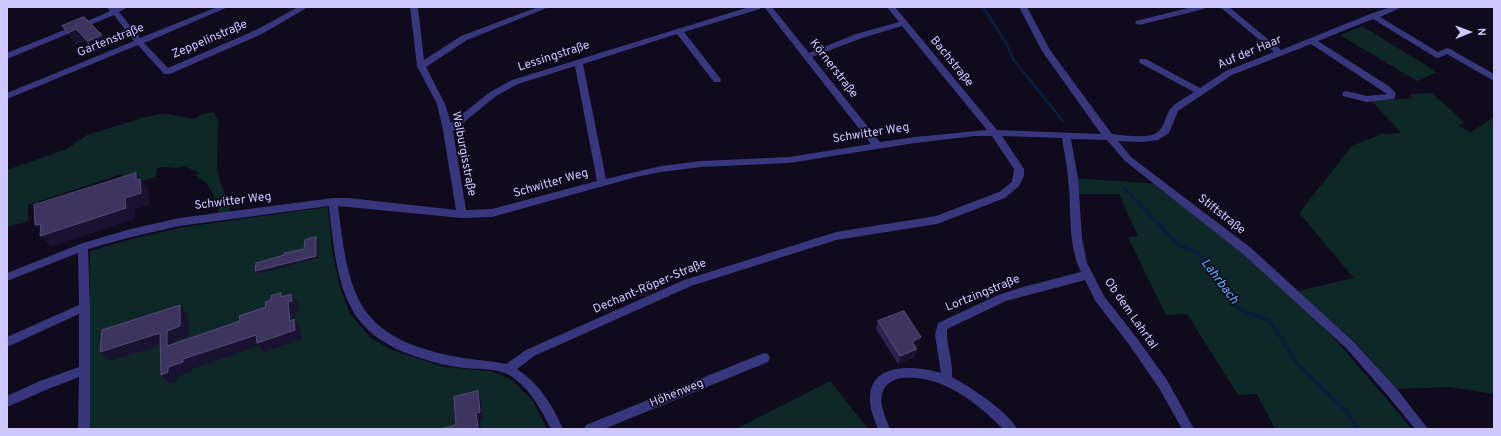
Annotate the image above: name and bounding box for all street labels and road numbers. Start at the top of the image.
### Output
street label: Zeppelinstraße [170,18,250,62]
street label: Gartenstraße [76,21,146,61]
street label: Auf der Haar [1216,33,1284,73]
street label: Bachstraße [926,34,976,90]
street label: Körnerstraße [806,37,860,101]
street label: Lessingstraße [516,39,592,75]
street label: Walburgisstraße [448,110,478,198]
street label: Schwitter Weg [832,121,910,147]
street label: Schwitter Weg [512,166,590,202]
street label: Schwitter Weg [194,190,272,214]
street label: Stiftstraße [1194,192,1248,238]
street label: Dechant-Röper-Straße [591,257,709,317]
street label: Lortzingstraße [944,273,1022,315]
street label: Ob dem Lahrtal [1100,276,1160,352]
street label: Höhenweg [648,377,706,411]

